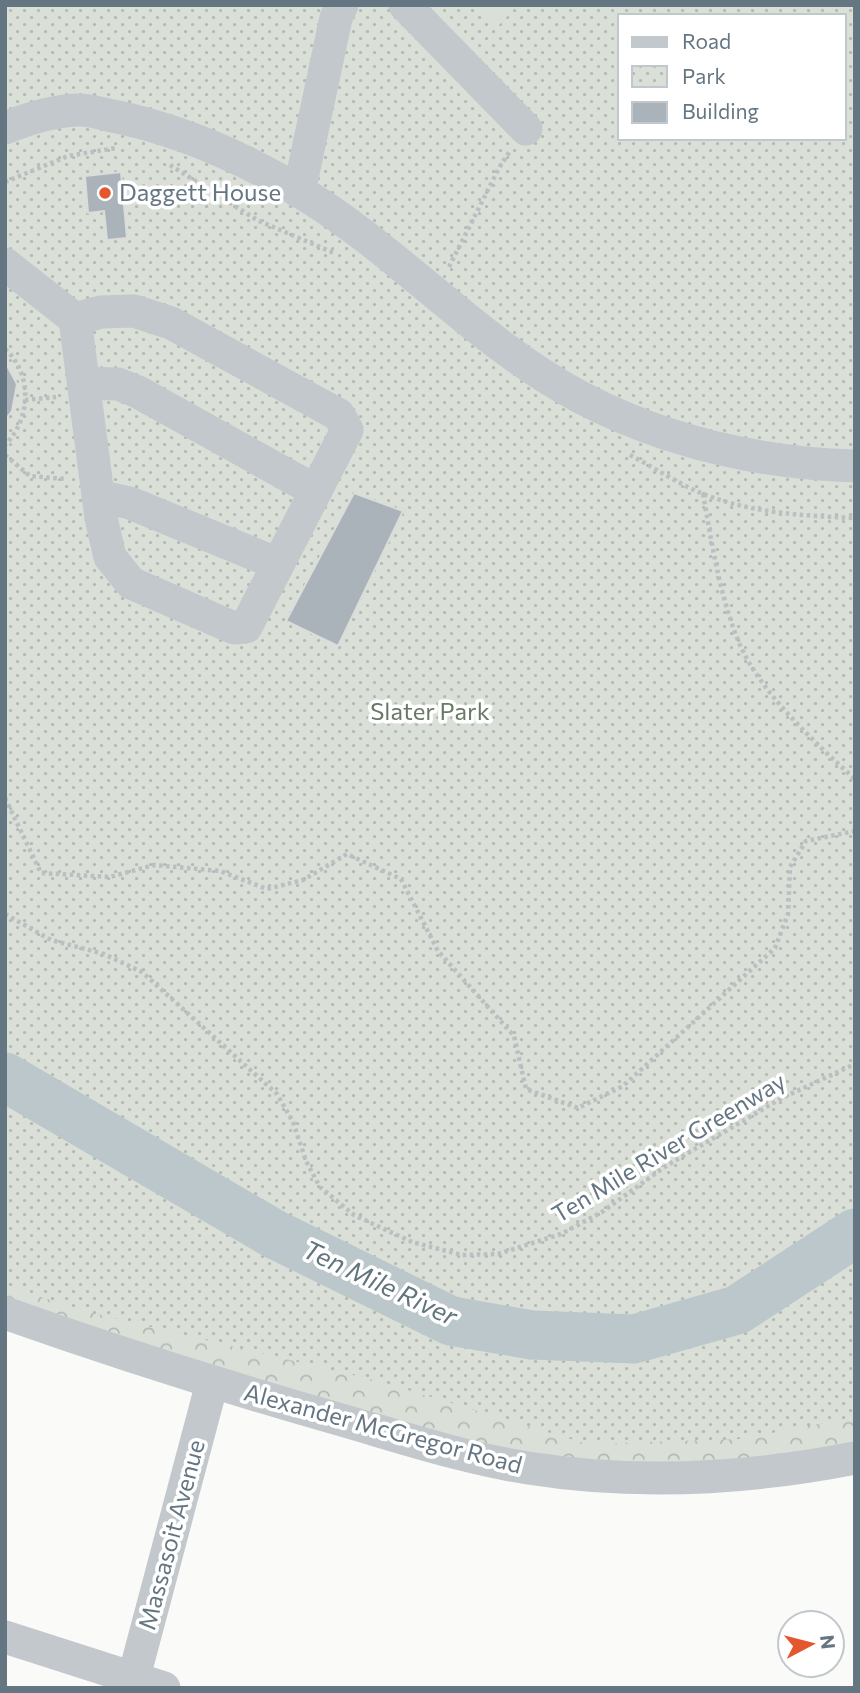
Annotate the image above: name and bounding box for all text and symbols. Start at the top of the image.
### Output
legend [618,14,846,140]
text: Road [682,28,731,53]
text: Park [682,63,726,88]
text: Building [682,98,759,123]
place label: Daggett House [119,177,281,206]
marker: Daggett House [97,185,113,201]
park label: Slater Park [370,696,490,725]
street label: Ten Mile River Greenway [546,1065,790,1228]
water label: Ten Mile River [299,1232,464,1332]
street label: Alexander McGregor Road [241,1376,526,1479]
street label: Massasoit Avenue [131,1436,210,1633]
north arrow [776,1609,846,1679]
text: N [816,1633,841,1650]

